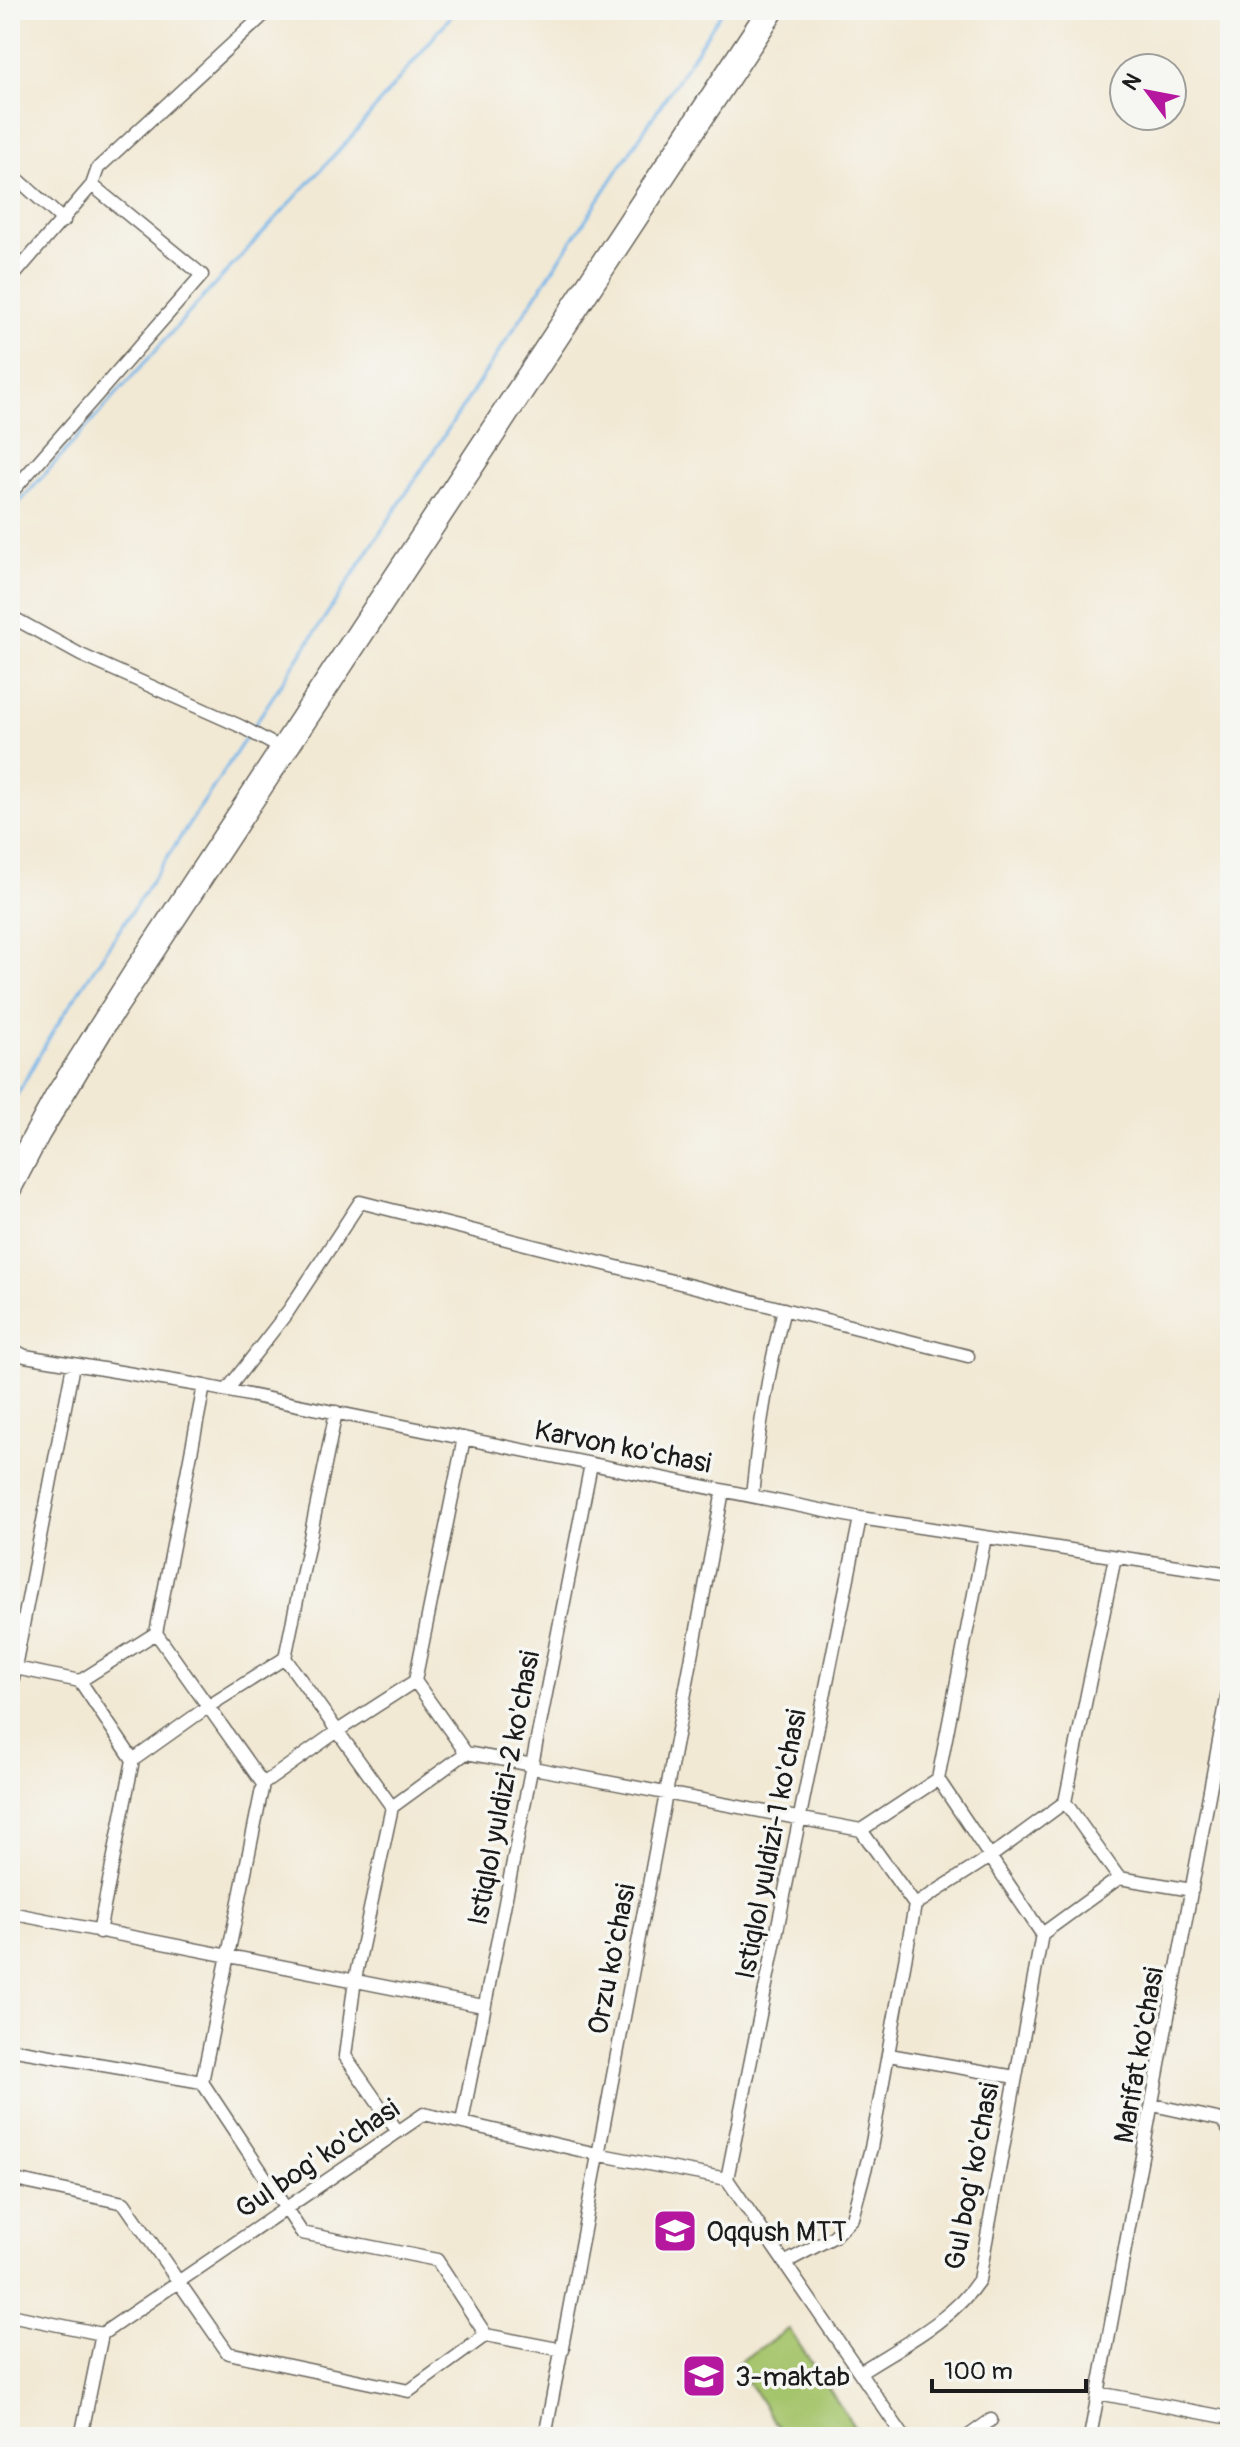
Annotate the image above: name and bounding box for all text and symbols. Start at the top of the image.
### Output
north arrow [1108,52,1188,132]
text: N [1116,68,1148,96]
street label: Karvon ko'chasi [531,1413,714,1482]
street label: Istiqlol yuldizi-2 ko'chasi [461,1648,548,1929]
street label: Istiqlol yuldizi-1 ko'chasi [728,1706,815,1982]
street label: Orzu ko'chasi [581,1881,644,2038]
street label: Marifat ko'chasi [1107,1965,1172,2146]
street label: Gul bog' ko'chasi [937,2080,1008,2273]
street label: Gul bog' ko'chasi [229,2092,406,2227]
school or university icon: Oqqush MTT [651,2207,699,2255]
place label: Oqqush MTT [706,2215,847,2250]
scale bar [932,2343,1086,2393]
school or university icon: 3-maktab [680,2352,728,2400]
text: 100 m [944,2357,1013,2386]
place label: 3-maktab [735,2360,850,2395]

